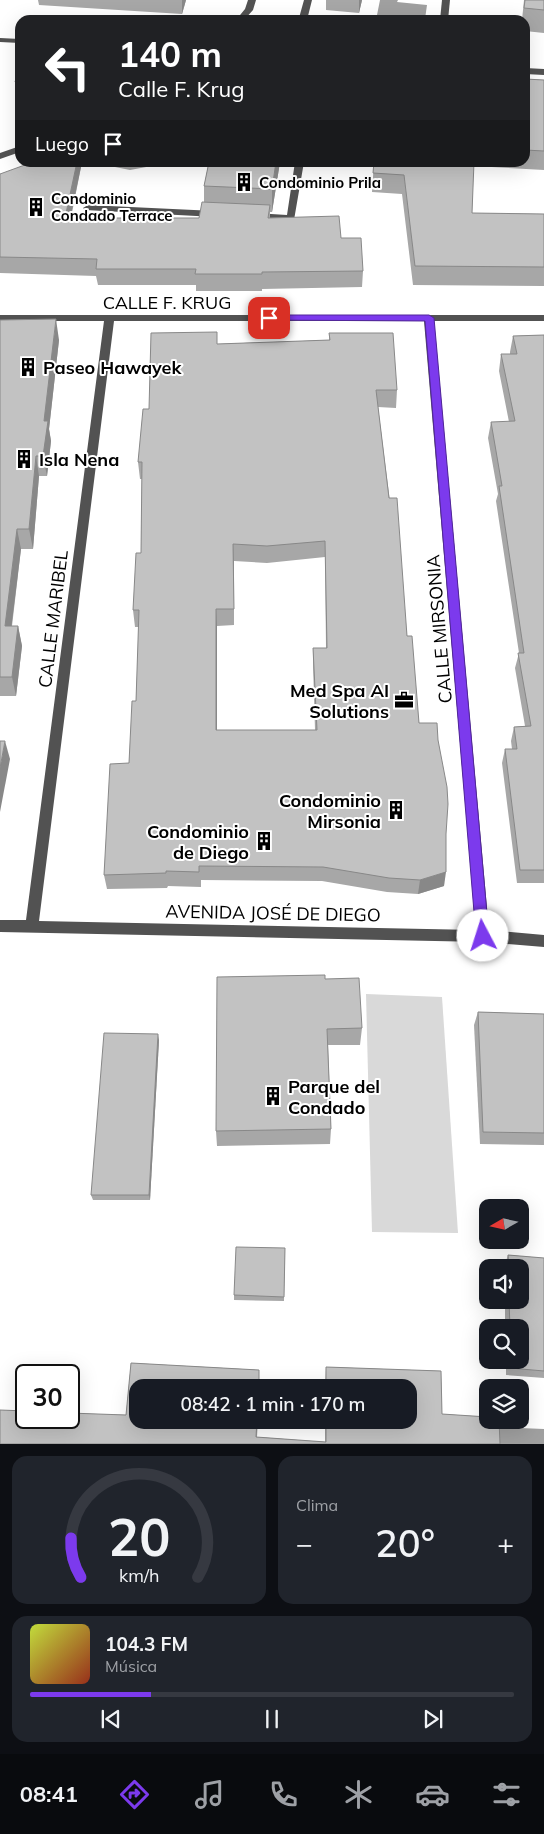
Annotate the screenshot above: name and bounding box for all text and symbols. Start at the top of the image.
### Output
text: 140 m [118,32,222,76]
icon: left [35,35,100,100]
text: Calle F. Krug [118,75,244,103]
icon: arrive [99,130,127,158]
text: Luego [35,132,89,156]
building icon: Condominio Prila [233,171,255,193]
place label: Condominio Prila [259,173,381,192]
place label: Condominio Condado Terrace [51,189,173,225]
building icon: Condominio Condado Terrace [25,196,47,218]
street label: CALLE F. KRUG [103,291,231,314]
pin [248,297,290,339]
icon: arrive [255,304,283,332]
building icon: Paseo Hawayek [17,356,39,378]
place label: Paseo Hawayek [43,356,182,379]
building icon: Isla Nena [13,448,35,470]
place label: Isla Nena [39,448,119,471]
street label: CALLE MARIBEL [33,549,73,689]
street label: CALLE MIRSONIA [421,554,457,704]
place label: Med Spa AI Solutions [290,679,389,723]
office icon: Med Spa AI Solutions [393,689,415,711]
place label: Condominio Mirsonia [279,789,381,833]
building icon: Condominio Mirsonia [385,799,407,821]
place label: Condominio de Diego [147,820,249,864]
building icon: Condominio de Diego [253,830,275,852]
street label: AVENIDA JOSÉ DE DIEGO [165,900,381,926]
position arrow [456,909,508,961]
place label: Parque del Condado [288,1075,380,1119]
building icon: Parque del Condado [262,1085,284,1107]
north arrow [479,1199,529,1249]
map controls [479,1199,529,1429]
button: sound [479,1259,529,1309]
button: search [479,1319,529,1369]
speed limit sign: 30 [15,1364,80,1429]
button: layers [479,1379,529,1429]
text: 08:42 · 1 min · 170 m [180,1392,366,1416]
text: Clima [296,1495,338,1515]
text: 20 [108,1504,170,1569]
text: 20° [375,1519,435,1567]
text: − [296,1526,313,1561]
text: + [497,1526,514,1561]
text: km/h [119,1564,159,1586]
text: 104.3 FM [105,1632,188,1656]
text: Música [105,1656,157,1676]
icon: previous [97,1705,125,1733]
icon: pause [258,1705,286,1733]
icon: next [419,1705,447,1733]
icon: directions [117,1777,152,1812]
icon: music [192,1777,227,1812]
icon: phone [266,1777,301,1812]
icon: climate [341,1777,376,1812]
icon: car [415,1777,450,1812]
icon: filters [489,1777,524,1812]
text: 08:41 [20,1780,78,1808]

